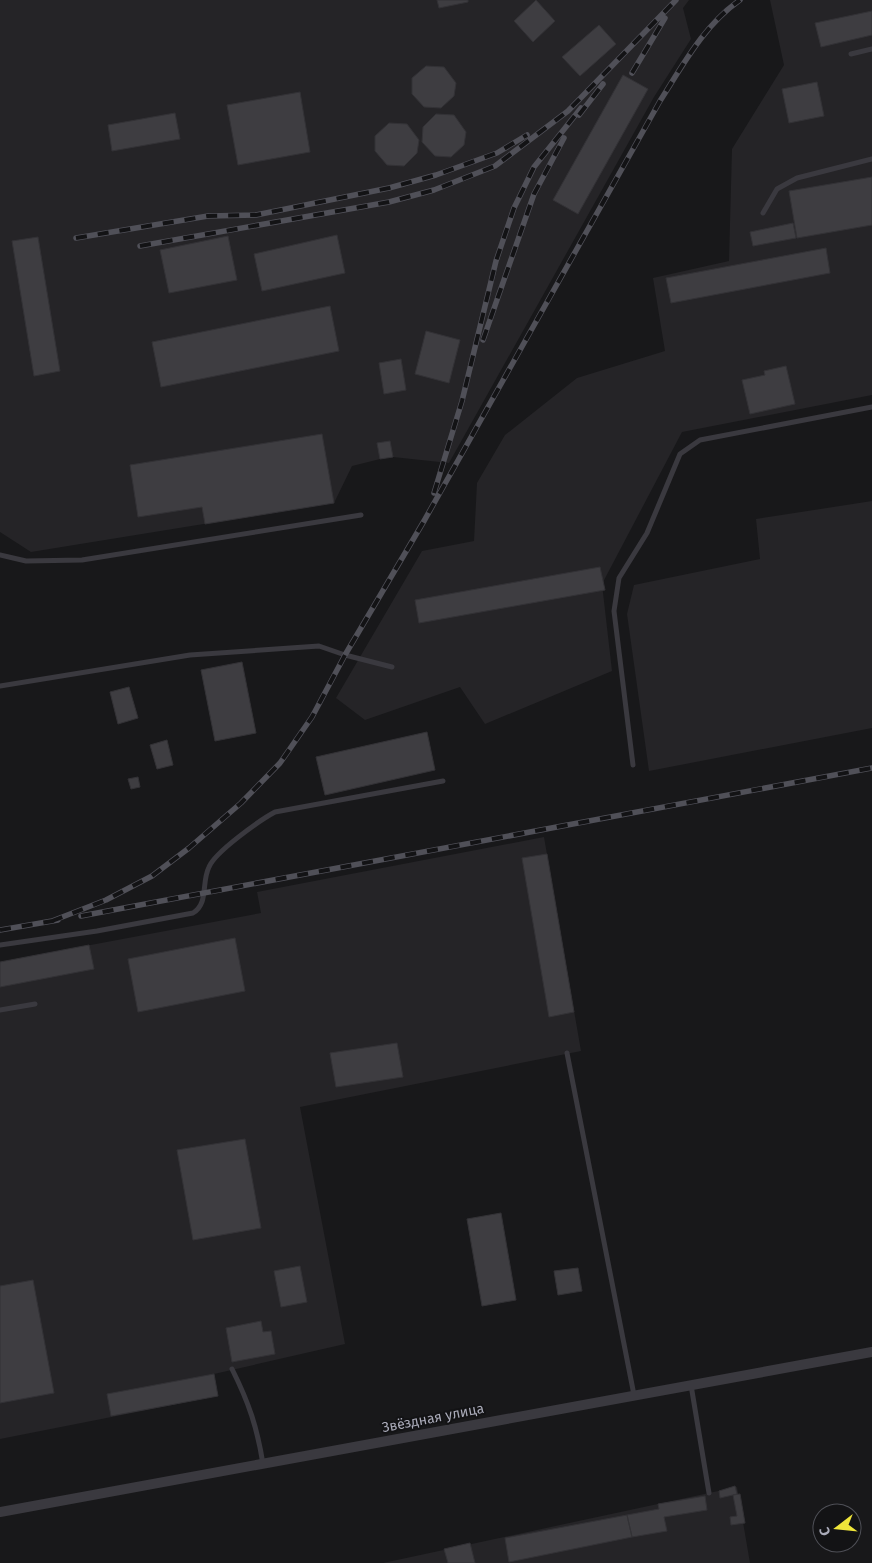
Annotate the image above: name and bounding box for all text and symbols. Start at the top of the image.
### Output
street label: Звёздная улица [381,1400,485,1436]
north arrow [812,1503,862,1553]
text: С [816,1525,834,1538]

